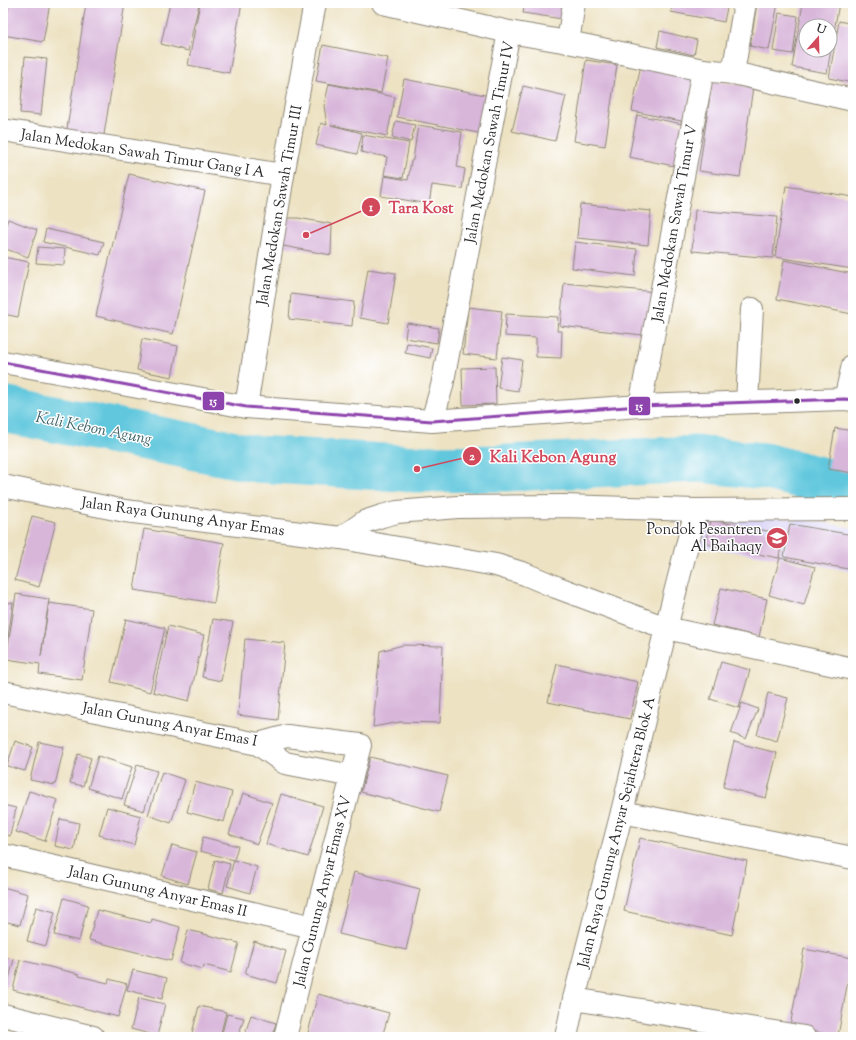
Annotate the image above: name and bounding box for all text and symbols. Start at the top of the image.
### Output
north arrow [798,18,838,58]
text: U [813,20,828,39]
street label: Jalan Medokan Sawah Timur IV [460,40,520,246]
street label: Jalan Medokan Sawah Timur III [252,103,308,308]
street label: Jalan Medokan Sawah Timur V [648,123,703,325]
street label: Jalan Medokan Sawah Timur Gang I A [18,125,266,184]
callout: Tara Kost [361,193,462,221]
text: Tara Kost [388,198,454,221]
text: 1 [368,199,374,217]
line badge: 15 [202,391,225,411]
text: 15 [208,394,217,410]
line badge: 15 [628,396,651,416]
unlabelled marker [792,396,802,406]
text: 15 [634,399,643,415]
water label: Kali Kebon Agung [33,407,154,452]
callout: Kali Kebon Agung [462,442,625,470]
text: Kali Kebon Agung [490,447,617,470]
text: 2 [469,448,475,466]
street label: Jalan Raya Gunung Anyar Emas [79,493,286,542]
place label: Pondok Pesantren Al Baihaqy [646,520,763,558]
school or university icon: Pondok Pesantren Al Baihaqy [764,525,790,551]
street label: Jalan Raya Gunung Anyar Sejahtera Blok A [573,694,661,971]
street label: Jalan Gunung Anyar Emas I [79,698,259,753]
street label: Jalan Gunung Anyar Emas XV [289,794,357,990]
street label: Jalan Gunung Anyar Emas II [65,861,249,923]

